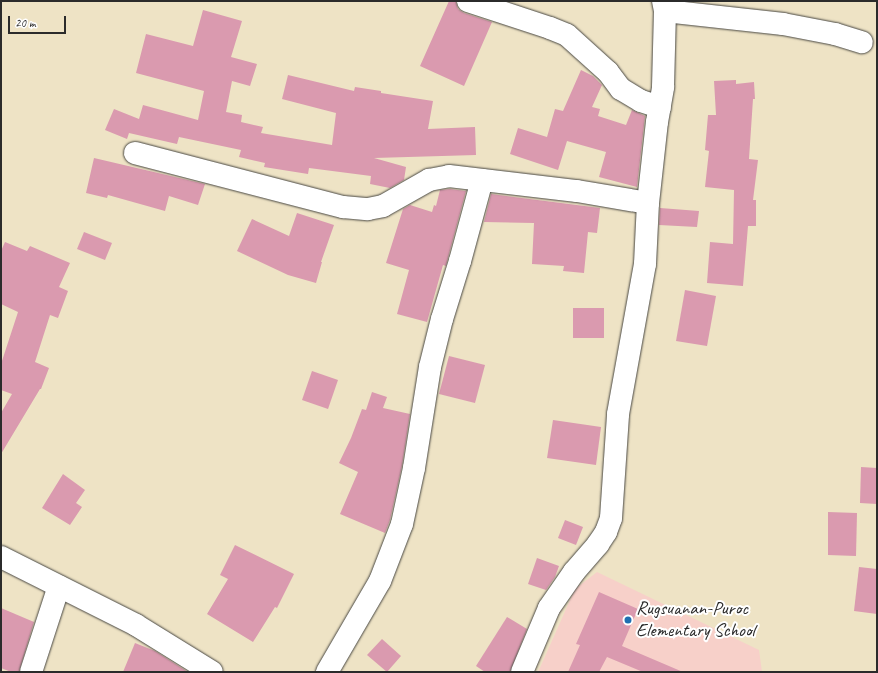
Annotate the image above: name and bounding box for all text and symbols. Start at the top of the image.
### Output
scale bar [10,8,68,34]
text: 20 m [15,15,35,31]
place label: Rugsuanan-Puroc Elementary School [636,598,755,642]
marker: Rugsuanan-Puroc Elementary School [623,615,633,625]

